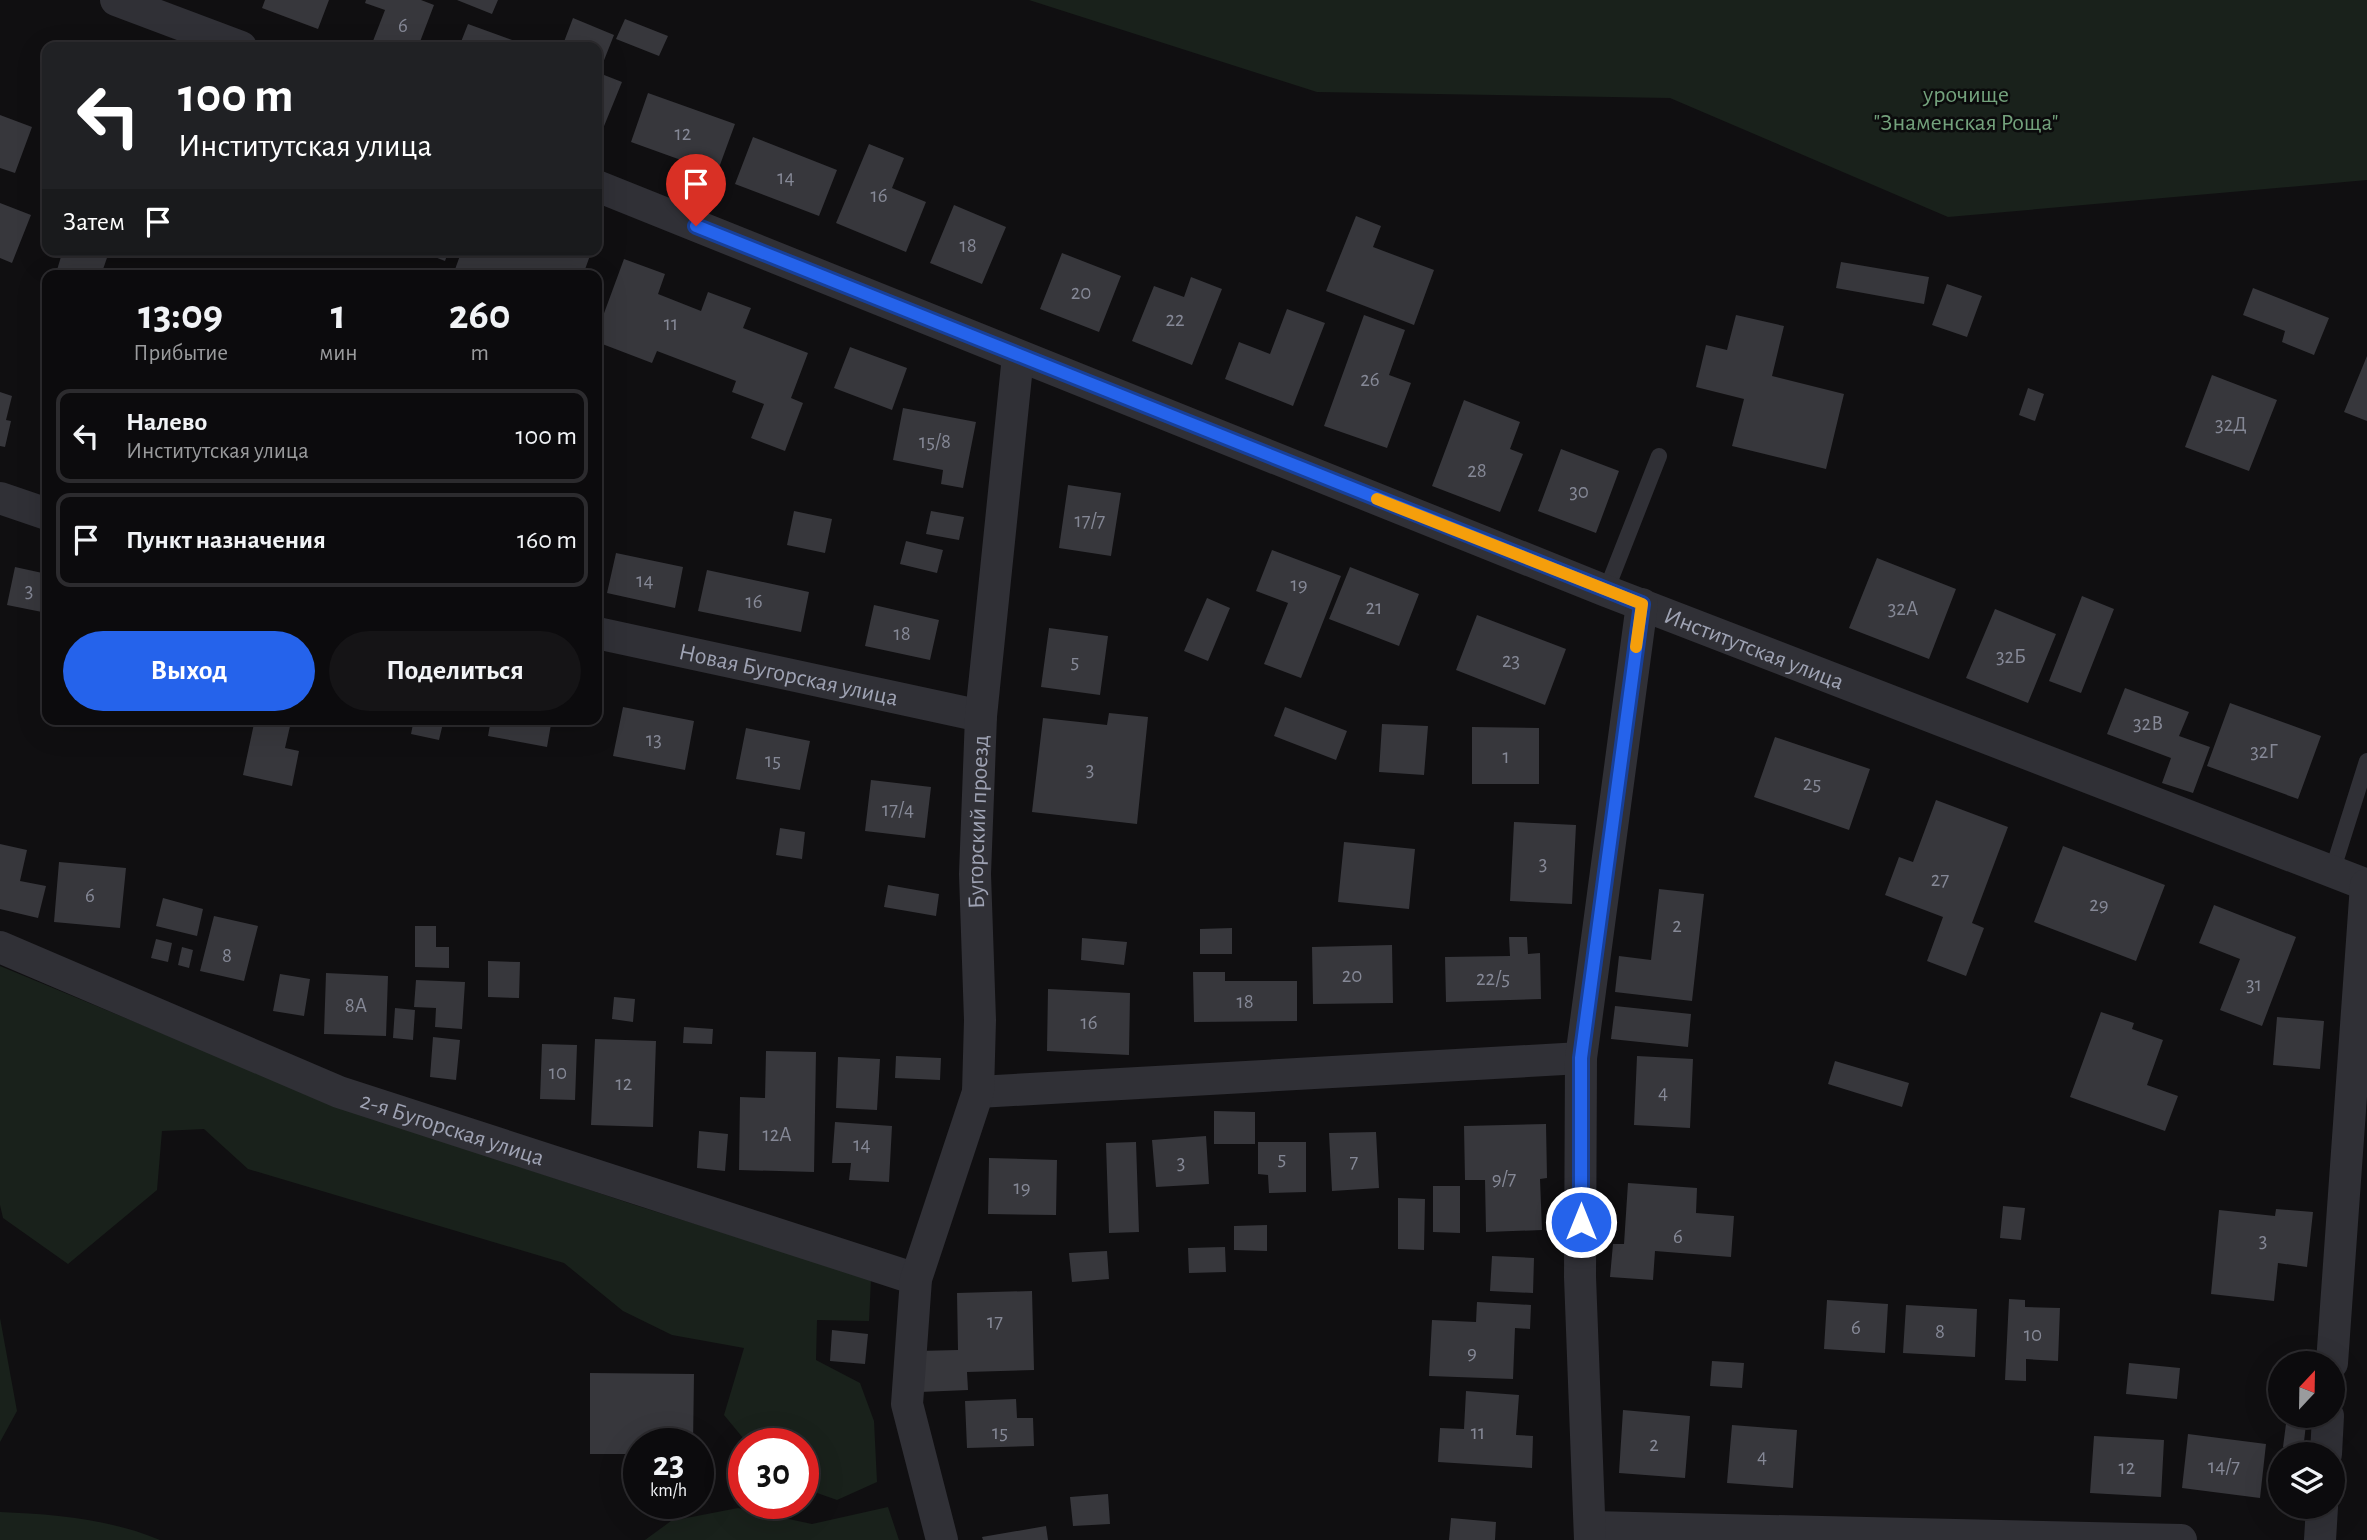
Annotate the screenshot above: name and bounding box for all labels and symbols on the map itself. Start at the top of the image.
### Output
house number: 6 [398,15,408,36]
park label: урочище "Знаменская Роща" [1873,83,2059,135]
house number: 12 [675,123,691,144]
pin [666,154,726,226]
house number: 14 [777,167,795,188]
house number: 16 [870,185,888,206]
house number: 18 [959,235,977,256]
house number: 20 [1071,282,1091,303]
house number: 22 [1165,309,1185,330]
house number: 11 [664,313,678,334]
house number: 26 [1360,369,1380,390]
house number: 32Д [2215,414,2247,435]
house number: 15/8 [919,431,951,452]
house number: 28 [1467,460,1487,481]
house number: 30 [1569,481,1589,502]
house number: 17/7 [1075,510,1106,531]
house number: 14 [636,570,654,591]
house number: 19 [1290,574,1308,595]
house number: 3 [25,580,33,601]
house number: 16 [745,591,763,612]
house number: 21 [1366,597,1382,618]
house number: 32А [1888,598,1918,619]
street label: Институтская улица [1660,604,1847,695]
house number: 18 [893,623,911,644]
street label: Новая Бугорская улица [677,640,900,711]
house number: 32Б [1996,646,2026,667]
house number: 23 [1502,650,1520,671]
house number: 5 [1071,651,1079,672]
house number: 32В [2133,713,2163,734]
house number: 13 [646,729,662,750]
street label: Бугорский проезд [964,734,993,909]
house number: 32Г [2250,741,2278,762]
house number: 1 [1502,746,1510,767]
house number: 15 [765,750,781,771]
house number: 3 [1086,759,1094,780]
house number: 25 [1803,773,1821,794]
house number: 17/4 [882,799,914,820]
house number: 3 [1539,853,1547,874]
house number: 27 [1931,869,1949,890]
house number: 6 [85,885,95,906]
house number: 29 [2089,894,2109,915]
house number: 2 [1672,915,1682,936]
house number: 8 [222,945,232,966]
house number: 20 [1342,965,1362,986]
house number: 22/5 [1476,968,1510,989]
house number: 31 [2246,974,2262,995]
house number: 18 [1236,991,1254,1012]
house number: 8А [345,995,367,1016]
house number: 16 [1080,1012,1098,1033]
house number: 10 [549,1062,567,1083]
house number: 12 [616,1073,632,1094]
house number: 4 [1658,1082,1668,1103]
street label: 2-я Бугорская улица [357,1089,547,1171]
house number: 12А [762,1124,792,1145]
house number: 14 [853,1134,871,1155]
house number: 5 [1278,1148,1286,1169]
house number: 7 [1350,1151,1359,1172]
house number: 3 [1177,1152,1185,1173]
house number: 9/7 [1492,1168,1517,1189]
house number: 19 [1013,1177,1031,1198]
position arrow [1544,1185,1618,1259]
house number: 6 [1673,1226,1683,1247]
house number: 3 [2259,1230,2267,1251]
house number: 17 [987,1311,1003,1332]
house number: 6 [1851,1317,1861,1338]
house number: 8 [1935,1321,1945,1342]
house number: 10 [2024,1324,2042,1345]
house number: 9 [1467,1342,1477,1363]
north arrow [2268,1351,2345,1428]
house number: 15 [992,1422,1008,1443]
house number: 11 [1471,1422,1485,1443]
speed limit sign: 30 [728,1428,819,1519]
house number: 2 [1649,1434,1659,1455]
house number: 4 [1757,1446,1767,1467]
house number: 14/7 [2208,1456,2240,1477]
house number: 12 [2119,1457,2135,1478]

